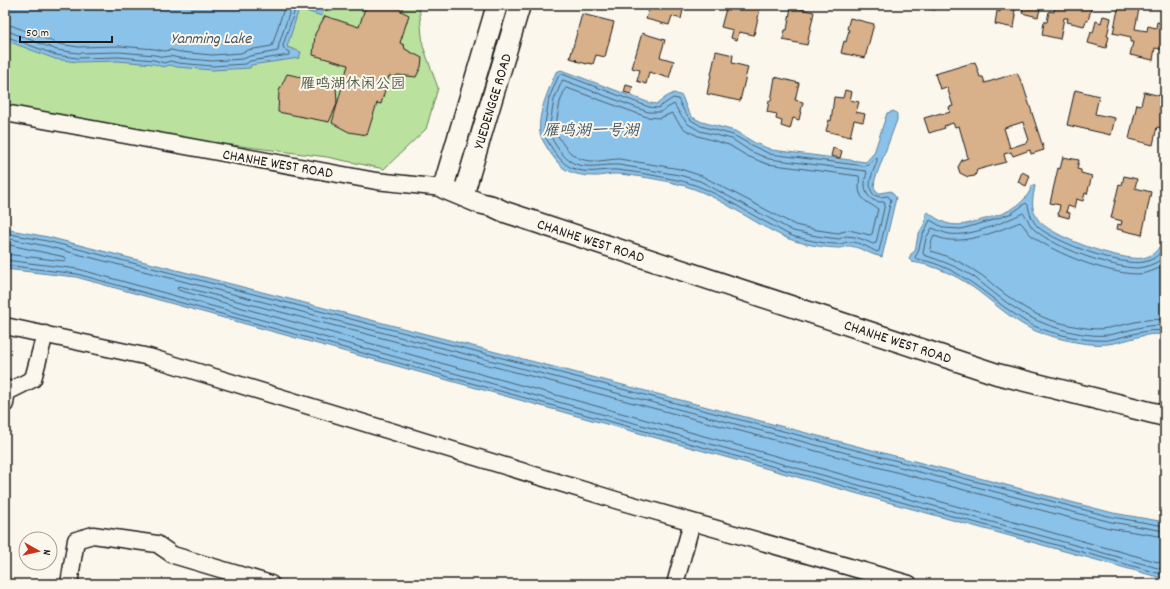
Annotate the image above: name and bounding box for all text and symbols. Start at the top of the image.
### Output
scale bar [20,18,112,44]
text: 50 m [26,25,49,42]
water label: Yanming Lake [171,28,252,51]
street label: YUEDENGGE ROAD [469,51,519,152]
park label: 雁鸣湖休闲公园 [300,74,406,96]
water label: 雁鸣湖一号湖 [543,120,641,143]
street label: CHANHE WEST ROAD [221,144,335,186]
street label: CHANHE WEST ROAD [534,214,647,270]
street label: CHANHE WEST ROAD [841,315,954,371]
north arrow [18,531,58,571]
text: N [38,548,54,556]

